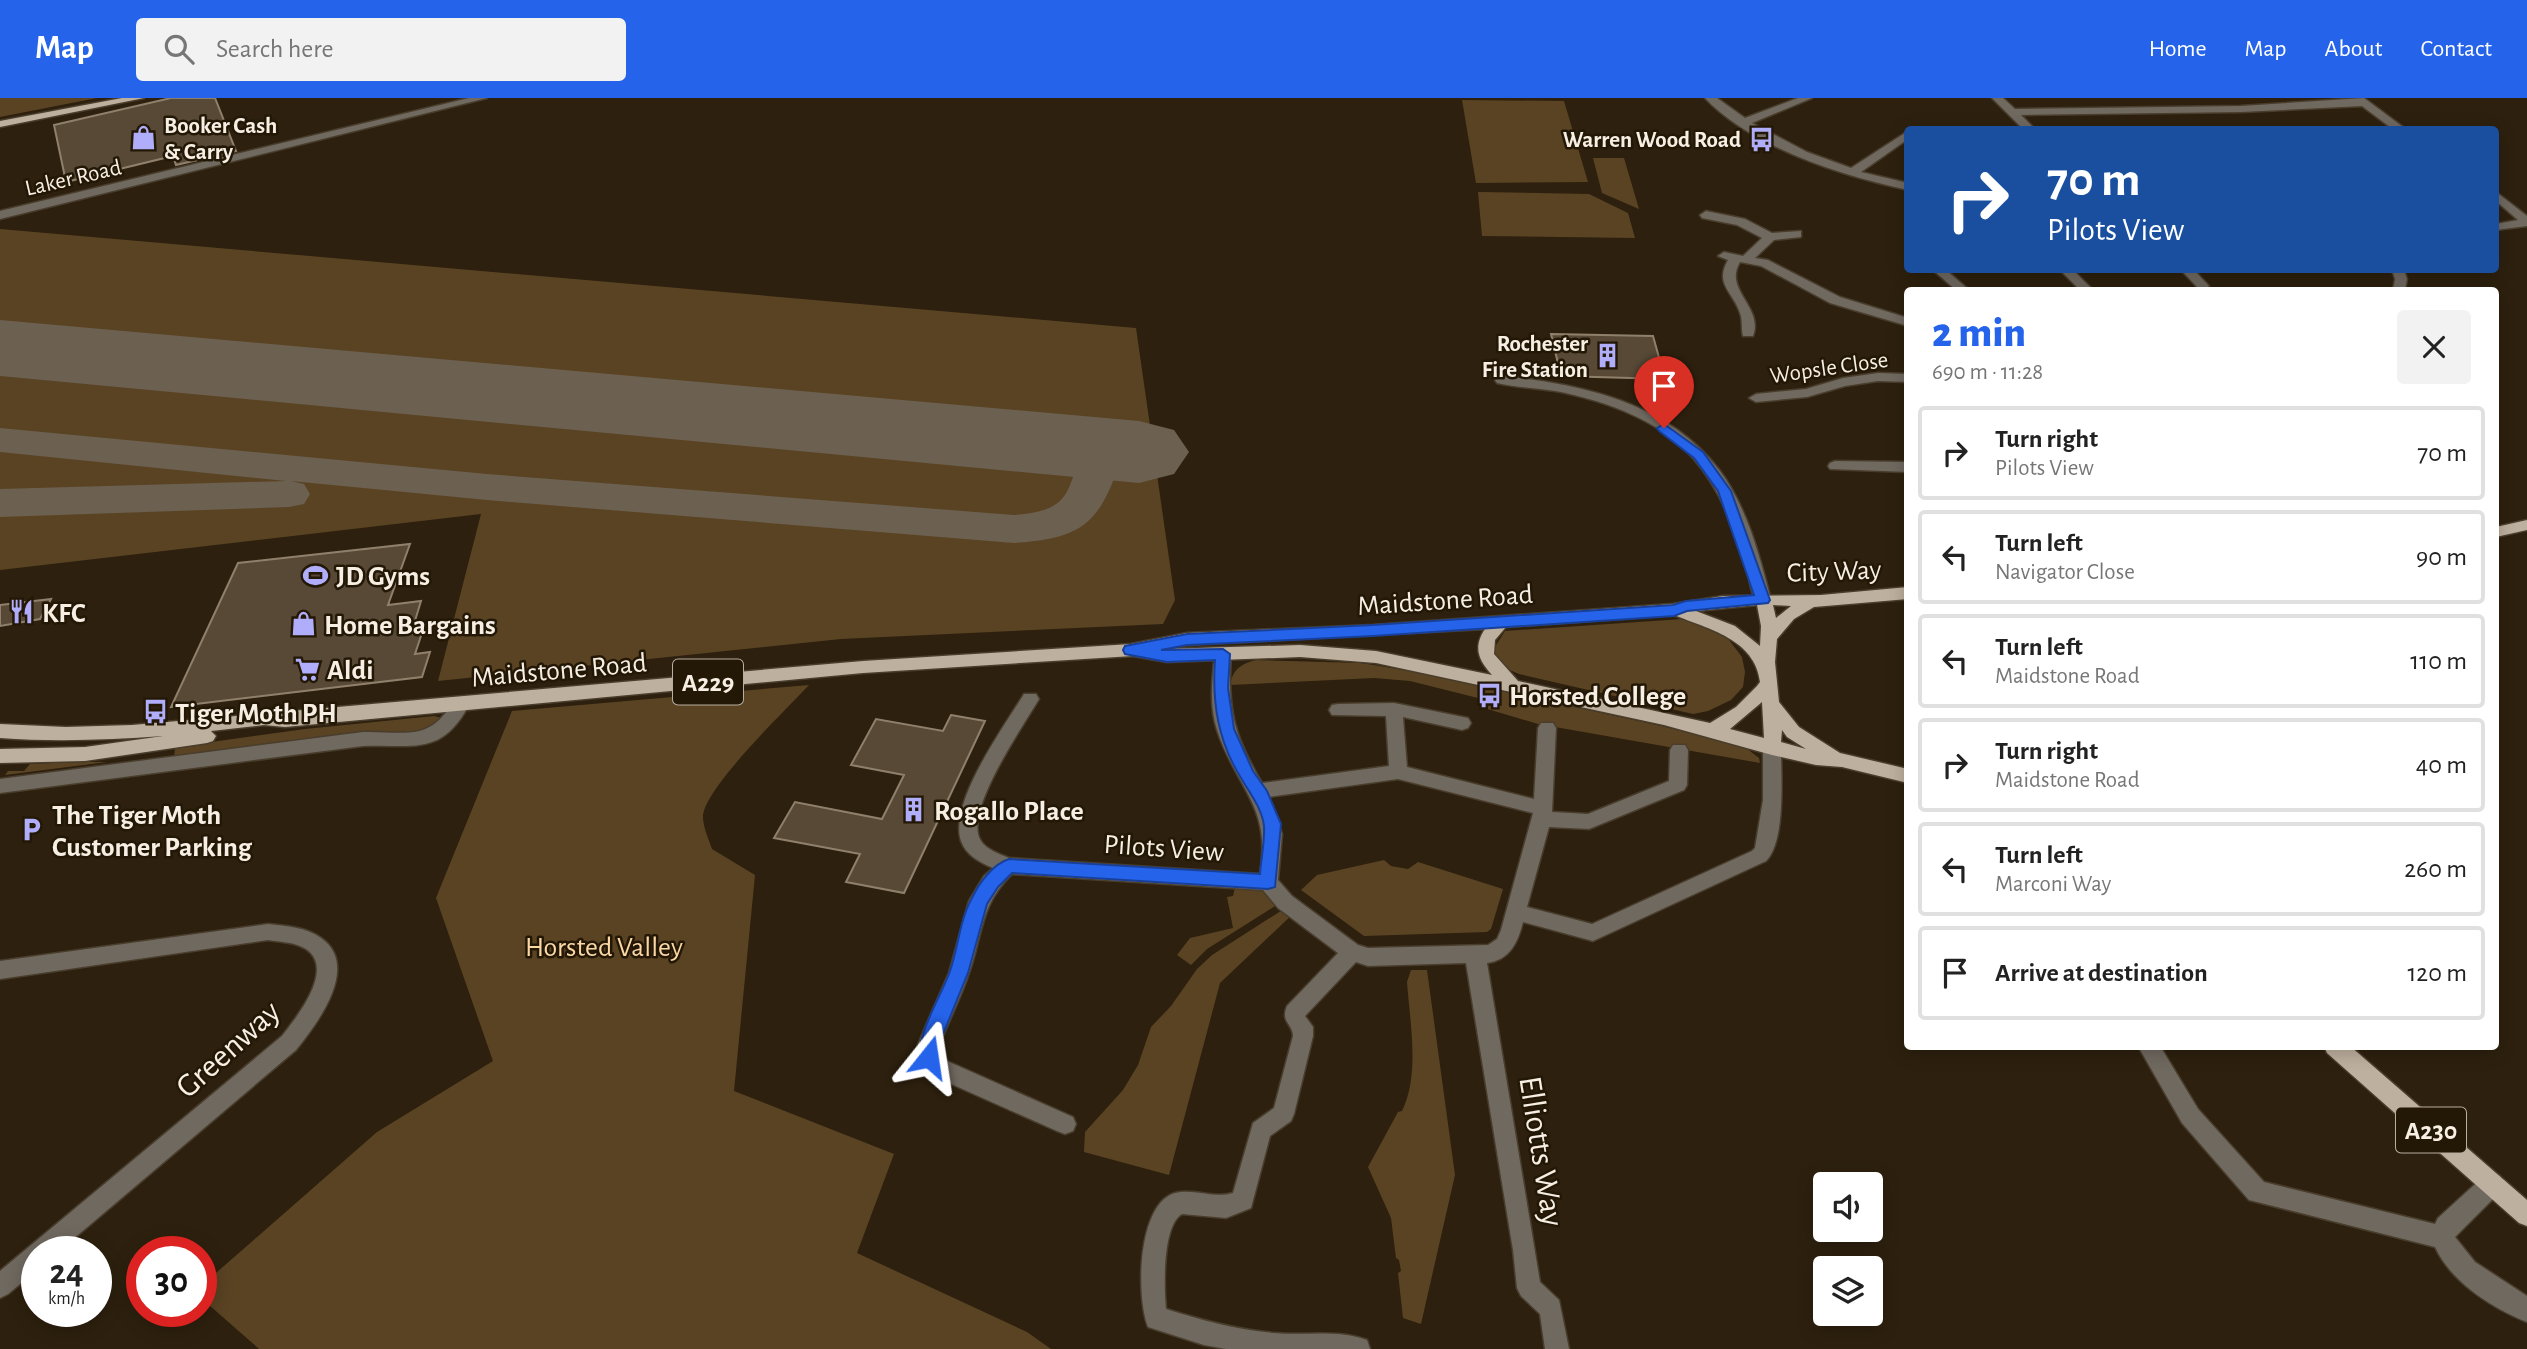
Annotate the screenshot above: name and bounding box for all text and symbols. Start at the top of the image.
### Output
search box [136,18,626,81]
icon: search [160,30,198,68]
text: Map [35,32,94,65]
text: Search here [216,36,334,62]
text: Home [2149,37,2207,61]
text: Map [2245,37,2287,61]
text: About [2325,37,2382,61]
text: Contact [2420,37,2492,61]
place label: Booker Cash & Carry [164,115,277,164]
shop icon: Booker Cash & Carry [130,124,158,152]
bus stop icon: Warren Wood Road [1747,125,1775,153]
place label: Warren Wood Road [1563,129,1741,152]
icon: right [1932,154,2023,245]
street label: Laker Road [23,156,124,201]
text: 70 m [2047,156,2141,205]
text: Pilots View [2047,214,2184,246]
button: close [2397,310,2471,384]
text: 2 min [1932,312,2026,354]
place label: Rochester Fire Station [1482,333,1588,382]
building icon: Rochester Fire Station [1594,342,1622,370]
street label: Wopsle Close [1769,349,1890,388]
pin [1634,356,1694,428]
text: 690 m · 11:28 [1932,361,2043,384]
icon: arrive [1645,367,1683,405]
text: Turn right [1995,426,2098,452]
icon: right [1936,434,1974,472]
text: 70 m [2417,440,2467,466]
text: Pilots View [1995,457,2094,480]
text: Turn left [1995,530,2083,556]
icon: left [1936,538,1974,576]
text: 90 m [2416,544,2467,570]
street label: City Way [1786,556,1882,588]
sports icon: JD Gyms [302,561,330,589]
text: Navigator Close [1995,561,2135,584]
place label: JD Gyms [336,563,430,591]
street label: Maidstone Road [1356,581,1534,621]
restaurant icon: KFC [8,598,36,626]
place label: KFC [42,600,86,628]
shop icon: Home Bargains [290,610,318,638]
place label: Home Bargains [324,612,496,640]
text: Turn left [1995,634,2083,660]
icon: left [1936,642,1974,680]
text: 110 m [2410,648,2467,674]
street label: Maidstone Road [470,649,648,693]
supermarket icon: Aldi [293,655,321,683]
place label: Aldi [327,657,373,685]
road number: A229 [673,660,743,704]
text: Maidstone Road [1995,665,2140,688]
bus stop icon: Horsted College [1475,681,1503,709]
place label: Horsted College [1509,683,1686,711]
bus stop icon: Tiger Moth PH [141,698,169,726]
place label: Tiger Moth PH [175,700,337,728]
text: Turn right [1995,738,2098,764]
icon: right [1936,746,1974,784]
text: 40 m [2416,752,2467,778]
text: Maidstone Road [1995,769,2140,792]
building icon: Rogallo Place [900,796,928,824]
place label: Rogallo Place [934,798,1084,826]
place label: The Tiger Moth Customer Parking [52,802,253,862]
parking icon: The Tiger Moth Customer Parking [18,816,46,844]
street label: Pilots View [1103,831,1225,867]
text: Turn left [1995,842,2083,868]
icon: left [1936,850,1974,888]
text: 260 m [2404,856,2467,882]
text: Marconi Way [1995,873,2111,896]
park label: Horsted Valley [525,934,683,962]
icon: arrive [1936,954,1974,992]
text: Arrive at destination [1995,960,2208,986]
text: 120 m [2407,960,2467,986]
street label: Greenway [170,995,287,1105]
position arrow [892,1020,966,1094]
street label: Elliotts Way [1512,1074,1569,1229]
road number: A230 [2396,1107,2466,1152]
map controls [1813,1172,1883,1326]
button: sound [1813,1172,1883,1242]
speed limit sign: 30 [126,1236,217,1327]
text: 24 [49,1255,84,1290]
button: layers [1813,1256,1883,1326]
text: km/h [48,1290,85,1308]

